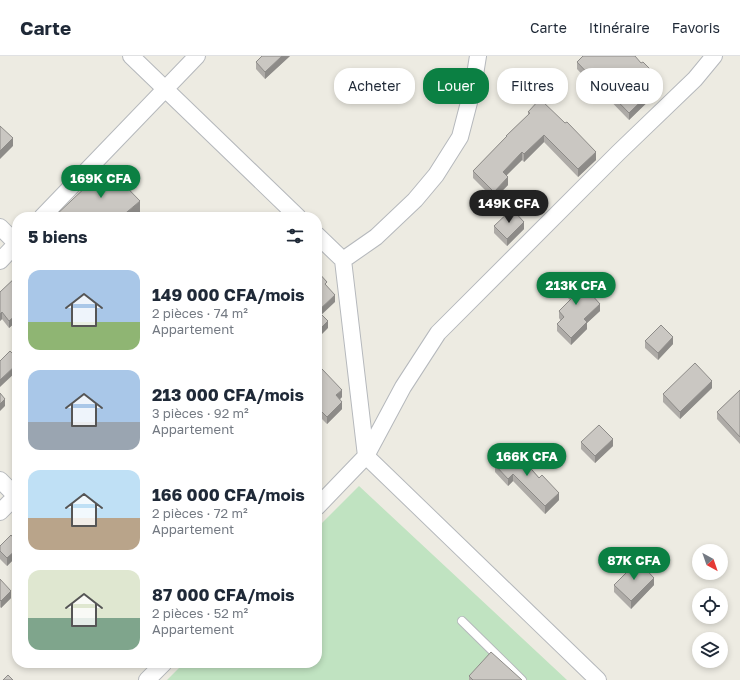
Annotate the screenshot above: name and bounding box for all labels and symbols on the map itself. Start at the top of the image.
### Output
pin: 169K CFA [60,165,142,199]
pin: 149K CFA [468,190,550,224]
pin: 213K CFA [535,272,617,306]
pin: 166K CFA [486,443,568,477]
north arrow [692,544,728,580]
pin: 87K CFA [597,547,671,581]

